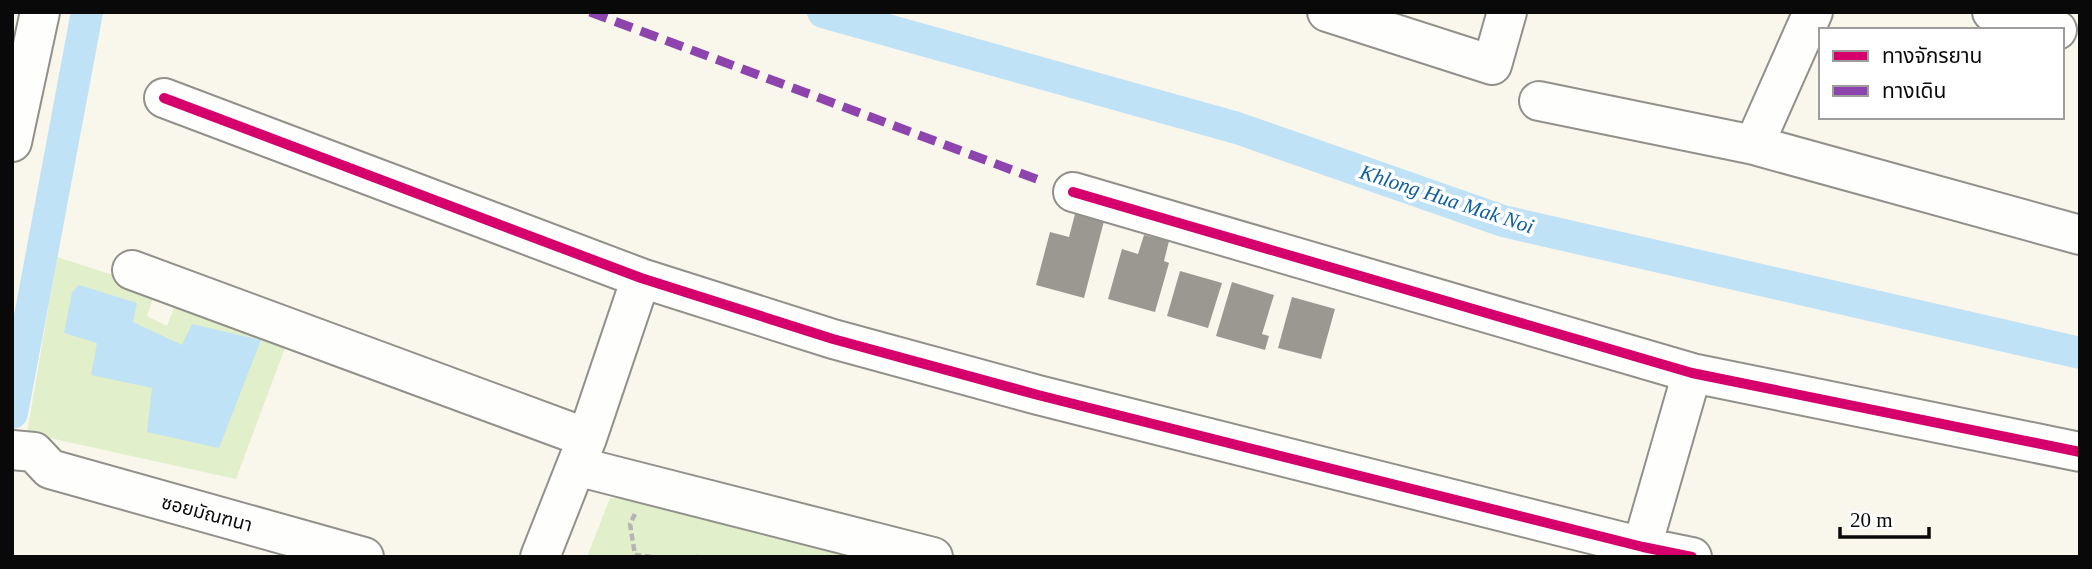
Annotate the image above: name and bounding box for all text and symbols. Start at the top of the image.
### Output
legend [1819,28,2064,119]
text: ทางจักรยาน [1882,44,1983,68]
text: ทางเดิน [1882,79,1946,103]
water label: Khlong Hua Mak Noi [1356,159,1537,238]
street label: ซอยมัณฑนา [159,491,254,536]
scale bar [1840,496,1929,540]
text: 20 m [1850,508,1893,532]

